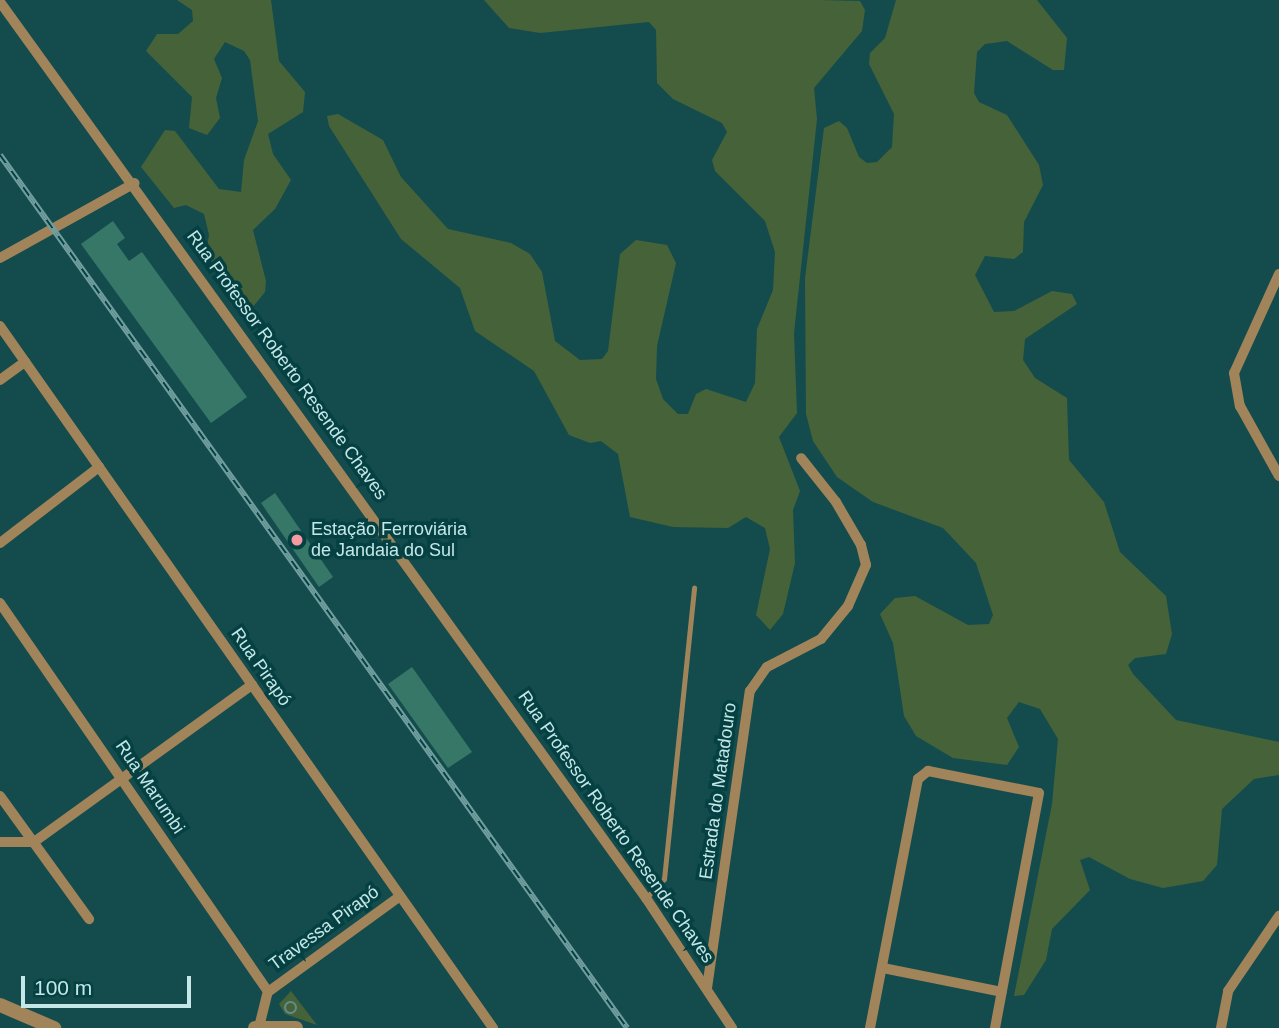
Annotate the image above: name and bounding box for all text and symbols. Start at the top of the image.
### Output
street label: Rua Professor Roberto Resende Chaves [182,226,392,504]
place label: Estação Ferroviária de Jandaia do Sul [311,519,467,562]
marker: Estação Ferroviária de Jandaia do Sul [289,532,305,548]
street label: Rua Pirapó [226,624,296,710]
street label: Rua Professor Roberto Resende Chaves [513,687,719,967]
street label: Estrada do Matadouro [695,701,741,881]
street label: Rua Marumbi [111,736,189,838]
street label: Travessa Pirapó [265,881,383,975]
scale bar [24,962,194,1006]
text: 100 m [34,976,92,999]

